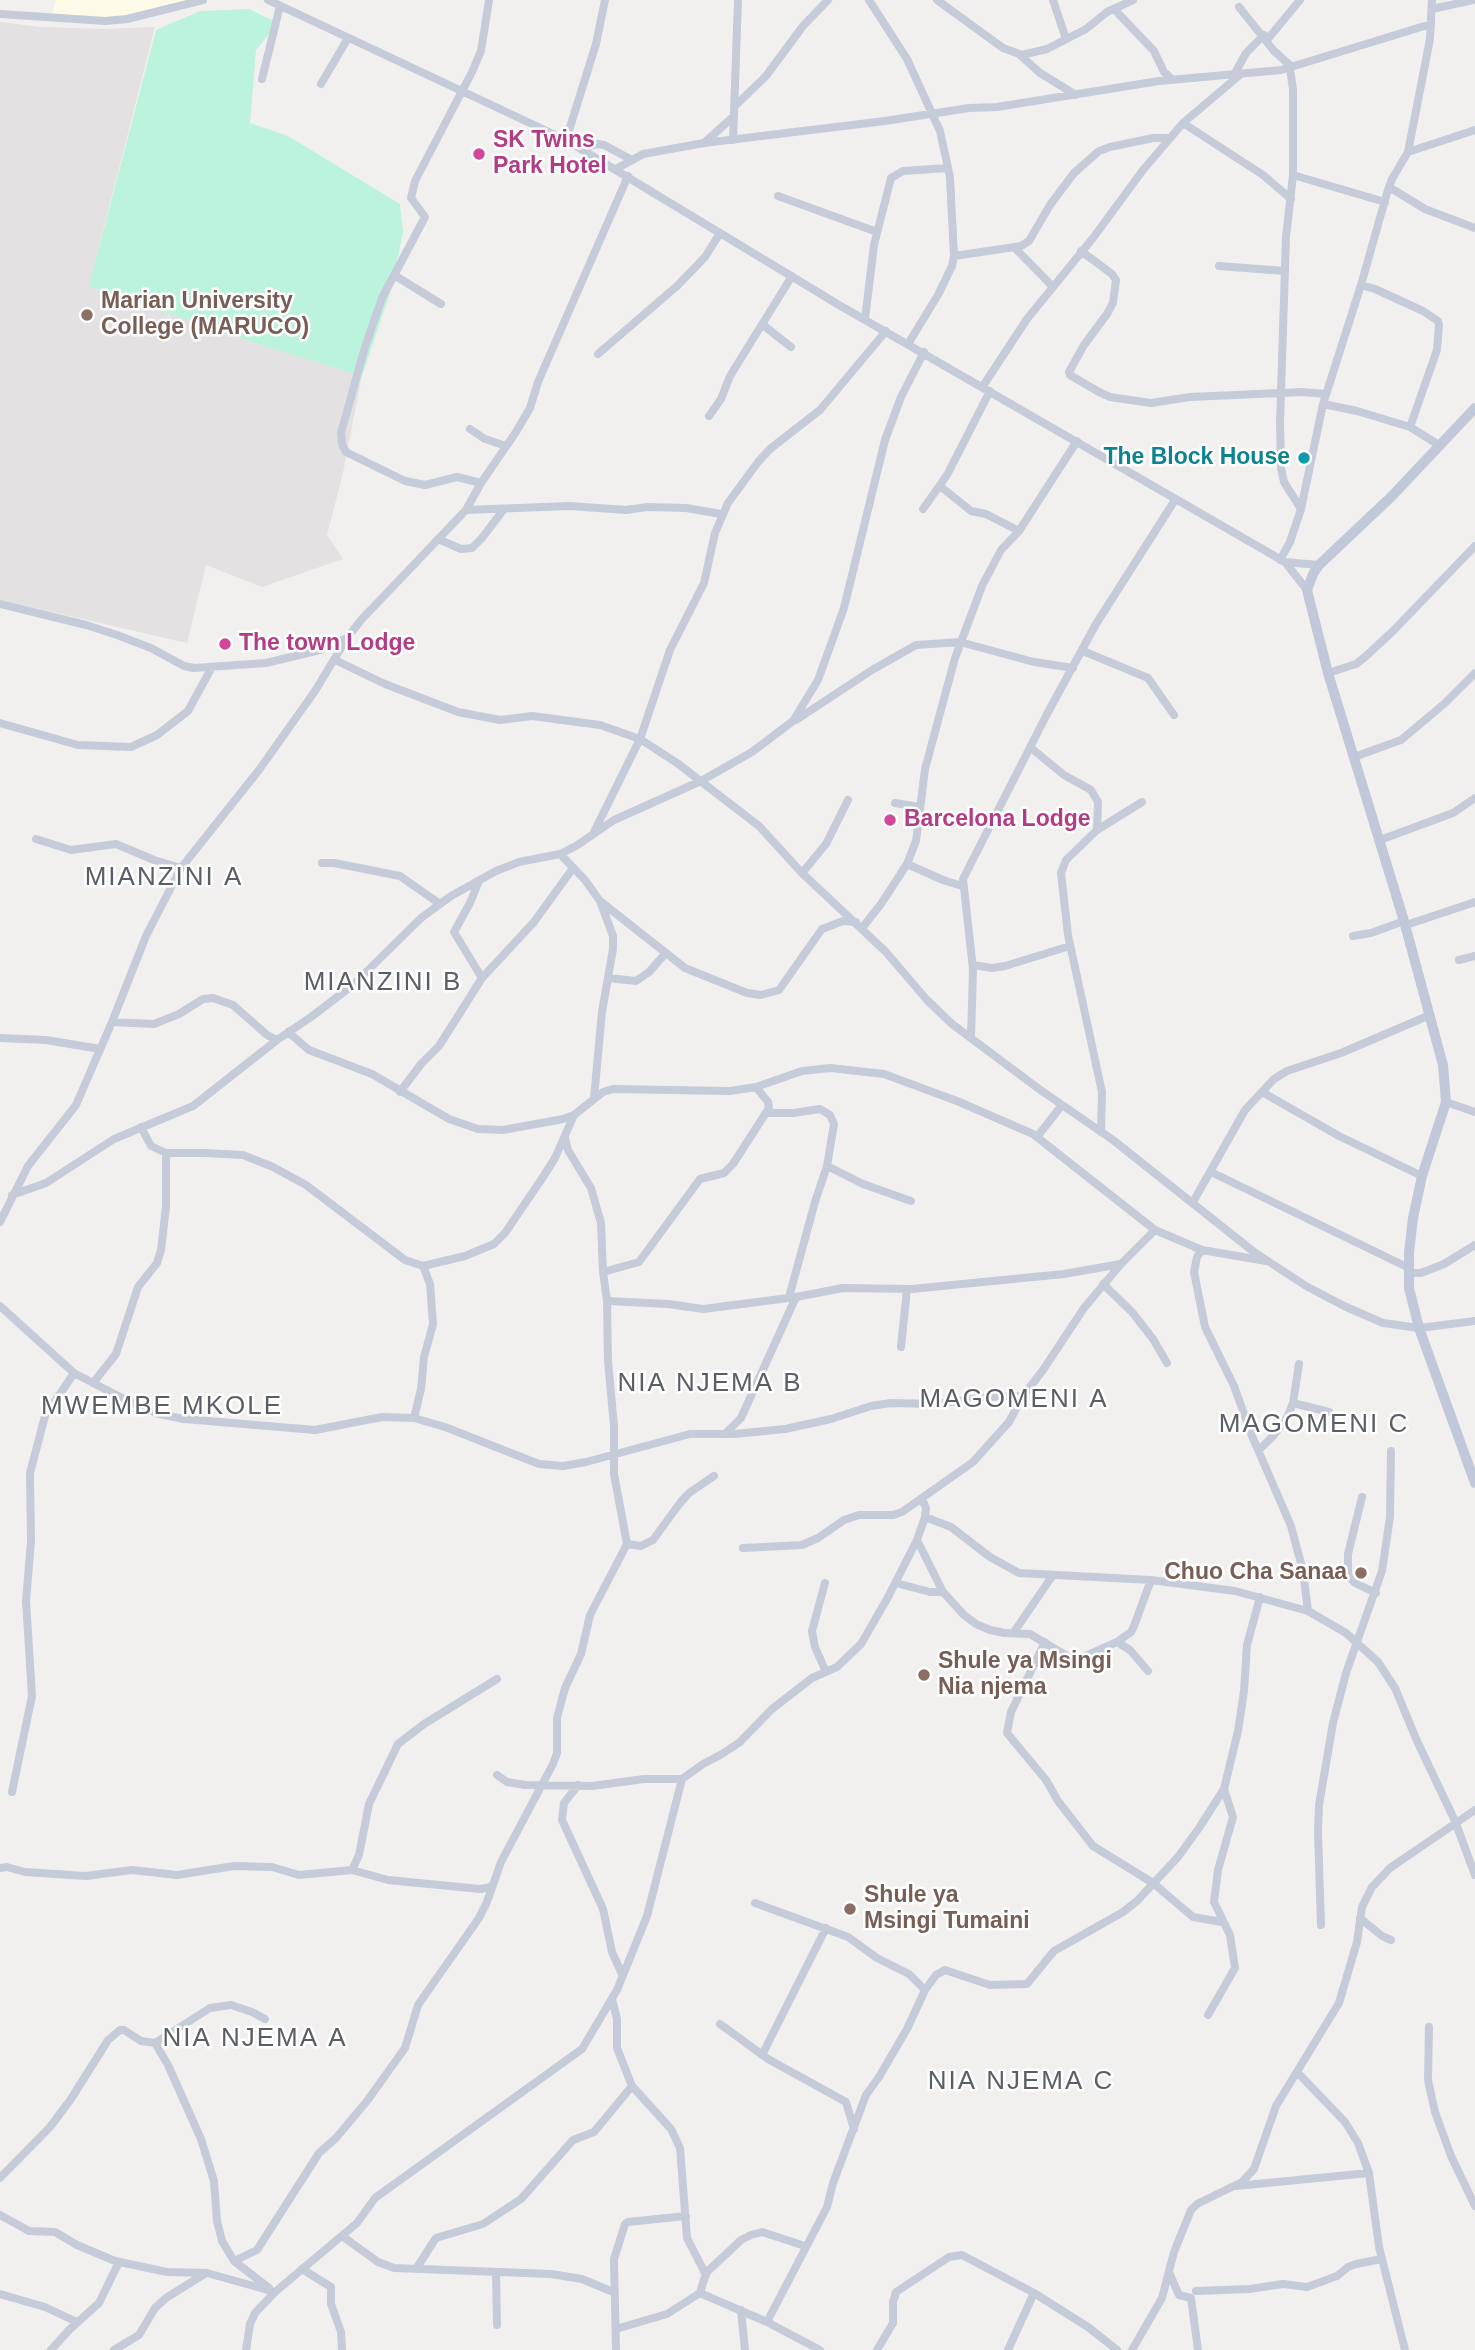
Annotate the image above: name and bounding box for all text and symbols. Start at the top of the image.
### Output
place label: SK Twins Park Hotel [493,127,607,181]
marker: SK Twins Park Hotel [471,146,487,162]
place label: Marian University College (MARUCO) [101,288,309,342]
marker: Marian University College (MARUCO) [79,307,95,323]
place label: The Block House [1103,444,1290,472]
marker: The Block House [1296,450,1312,466]
place label: The town Lodge [239,630,415,658]
marker: The town Lodge [217,636,233,652]
place label: Barcelona Lodge [904,806,1091,834]
marker: Barcelona Lodge [882,812,898,828]
district label: MIANZINI A [86,862,242,894]
district label: MIANZINI B [305,967,461,999]
district label: NIA NJEMA B [619,1368,801,1400]
district label: MAGOMENI A [921,1384,1107,1416]
district label: MWEMBE MKOLE [42,1391,282,1423]
district label: MAGOMENI C [1220,1409,1408,1441]
place label: Chuo Cha Sanaa [1164,1559,1347,1587]
marker: Chuo Cha Sanaa [1353,1565,1369,1581]
place label: Shule ya Msingi Nia njema [938,1648,1112,1702]
marker: Shule ya Msingi Nia njema [916,1667,932,1683]
place label: Shule ya Msingi Tumaini [864,1882,1030,1936]
marker: Shule ya Msingi Tumaini [842,1901,858,1917]
district label: NIA NJEMA A [164,2023,346,2055]
district label: NIA NJEMA C [929,2066,1113,2098]

